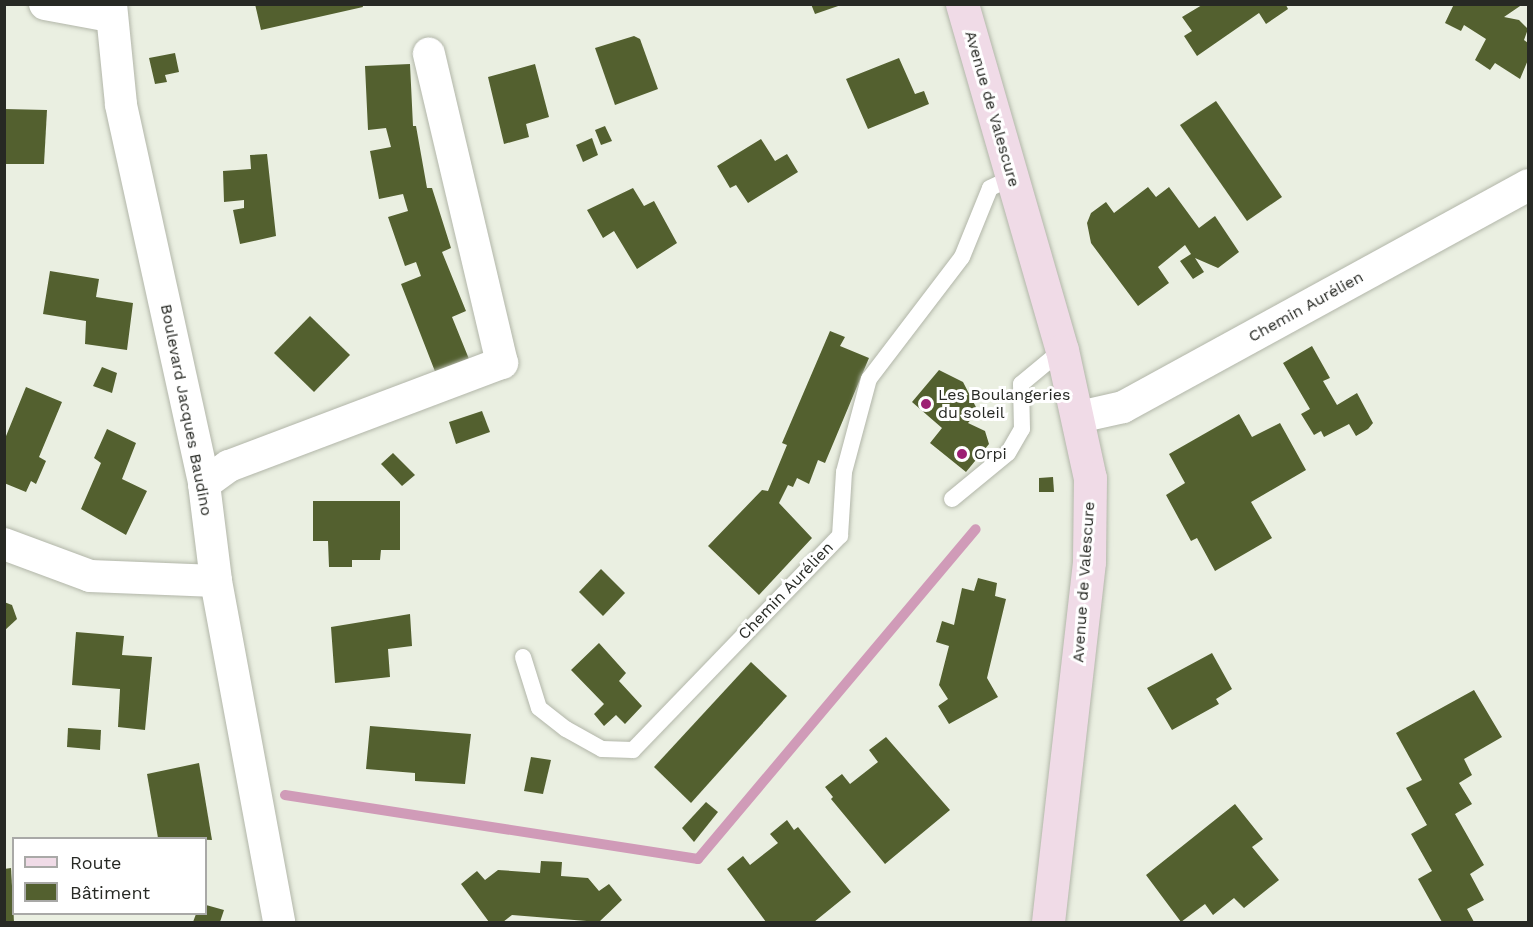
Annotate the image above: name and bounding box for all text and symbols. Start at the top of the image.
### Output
street label: Avenue de Valescure [960,28,1024,190]
street label: Chemin Aurélien [1245,267,1367,347]
street label: Boulevard Jacques Baudino [156,302,216,518]
place label: Les Boulangeries du soleil [938,385,1070,423]
marker: Les Boulangeries du soleil [919,397,933,411]
place label: Orpi [974,444,1007,464]
marker: Orpi [955,447,969,461]
street label: Avenue de Valescure [1069,500,1099,664]
street label: Chemin Aurélien [734,538,838,644]
legend [12,837,207,915]
text: Route [70,852,122,873]
text: Bâtiment [70,882,150,903]

